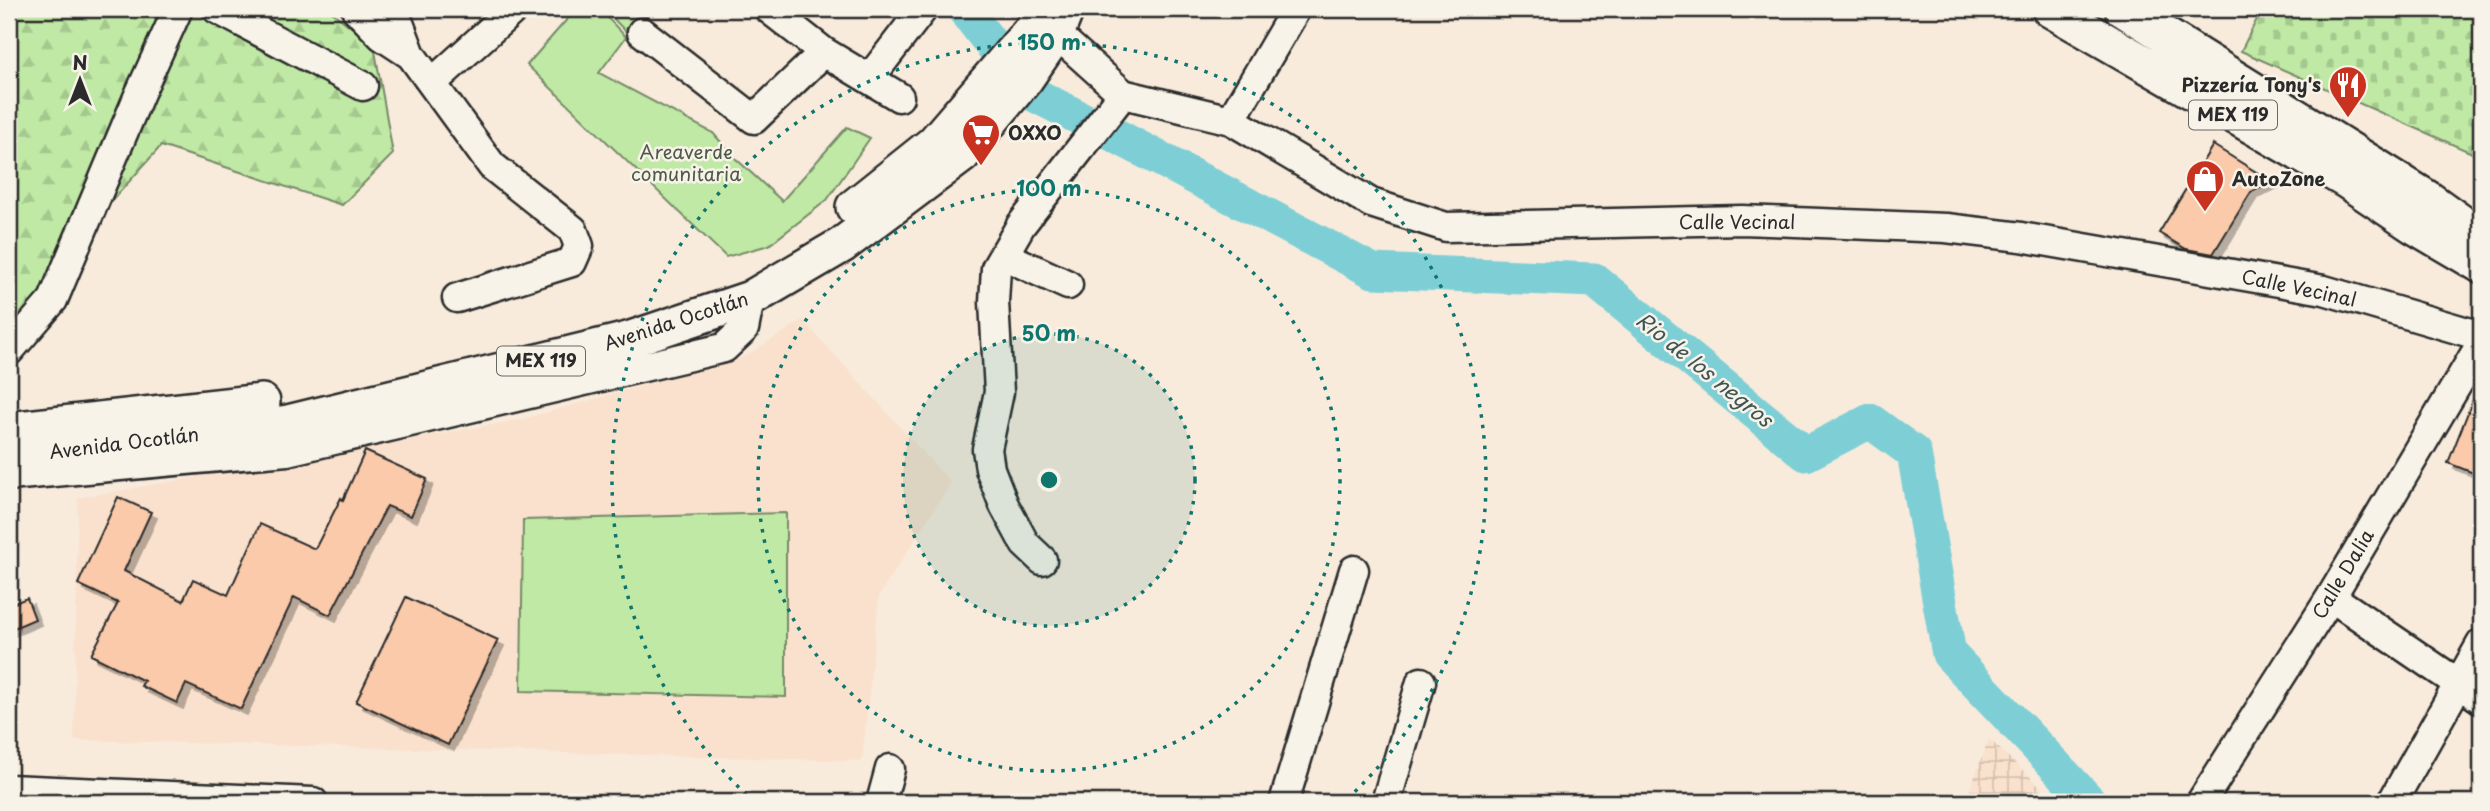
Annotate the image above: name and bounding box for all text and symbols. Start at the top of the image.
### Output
text: 150 m [1017,25,1081,57]
north arrow [46,46,116,116]
text: N [72,48,88,76]
restaurant icon: Pizzería Tony's [2327,64,2369,119]
place label: Pizzería Tony's [2181,70,2321,98]
road number: MEX 119 [2189,100,2277,130]
supermarket icon: OXXO [960,112,1002,167]
place label: OXXO [1008,118,1062,146]
park label: Areaverde comunitaria [631,137,741,187]
shop icon: AutoZone [2184,158,2226,213]
place label: AutoZone [2232,164,2326,192]
text: 100 m [1016,171,1082,203]
street label: Calle Vecinal [1679,207,1795,235]
street label: Calle Vecinal [2239,261,2359,313]
street label: Avenida Ocotlán [600,283,752,357]
water label: Rio de los negros [1630,303,1782,435]
text: 50 m [1022,316,1076,348]
road number: MEX 119 [497,346,585,376]
street label: Avenida Ocotlán [48,419,200,465]
centre of rings [1037,468,1061,492]
street label: Calle Dalia [2304,523,2380,624]

